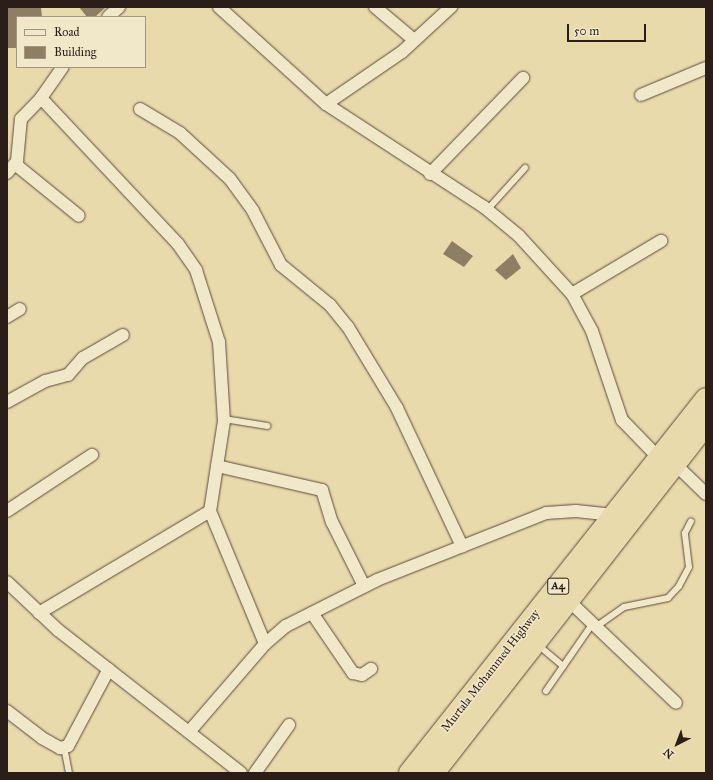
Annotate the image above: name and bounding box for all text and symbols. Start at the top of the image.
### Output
legend [16,16,146,68]
scale bar [569,16,648,42]
text: 50 m [574,24,599,38]
text: Road [54,25,80,39]
text: Building [54,45,96,59]
road number: A4 [547,577,569,595]
street label: Murtala Mohammed Highway [439,607,543,735]
north arrow [657,724,697,764]
text: N [661,745,676,761]

